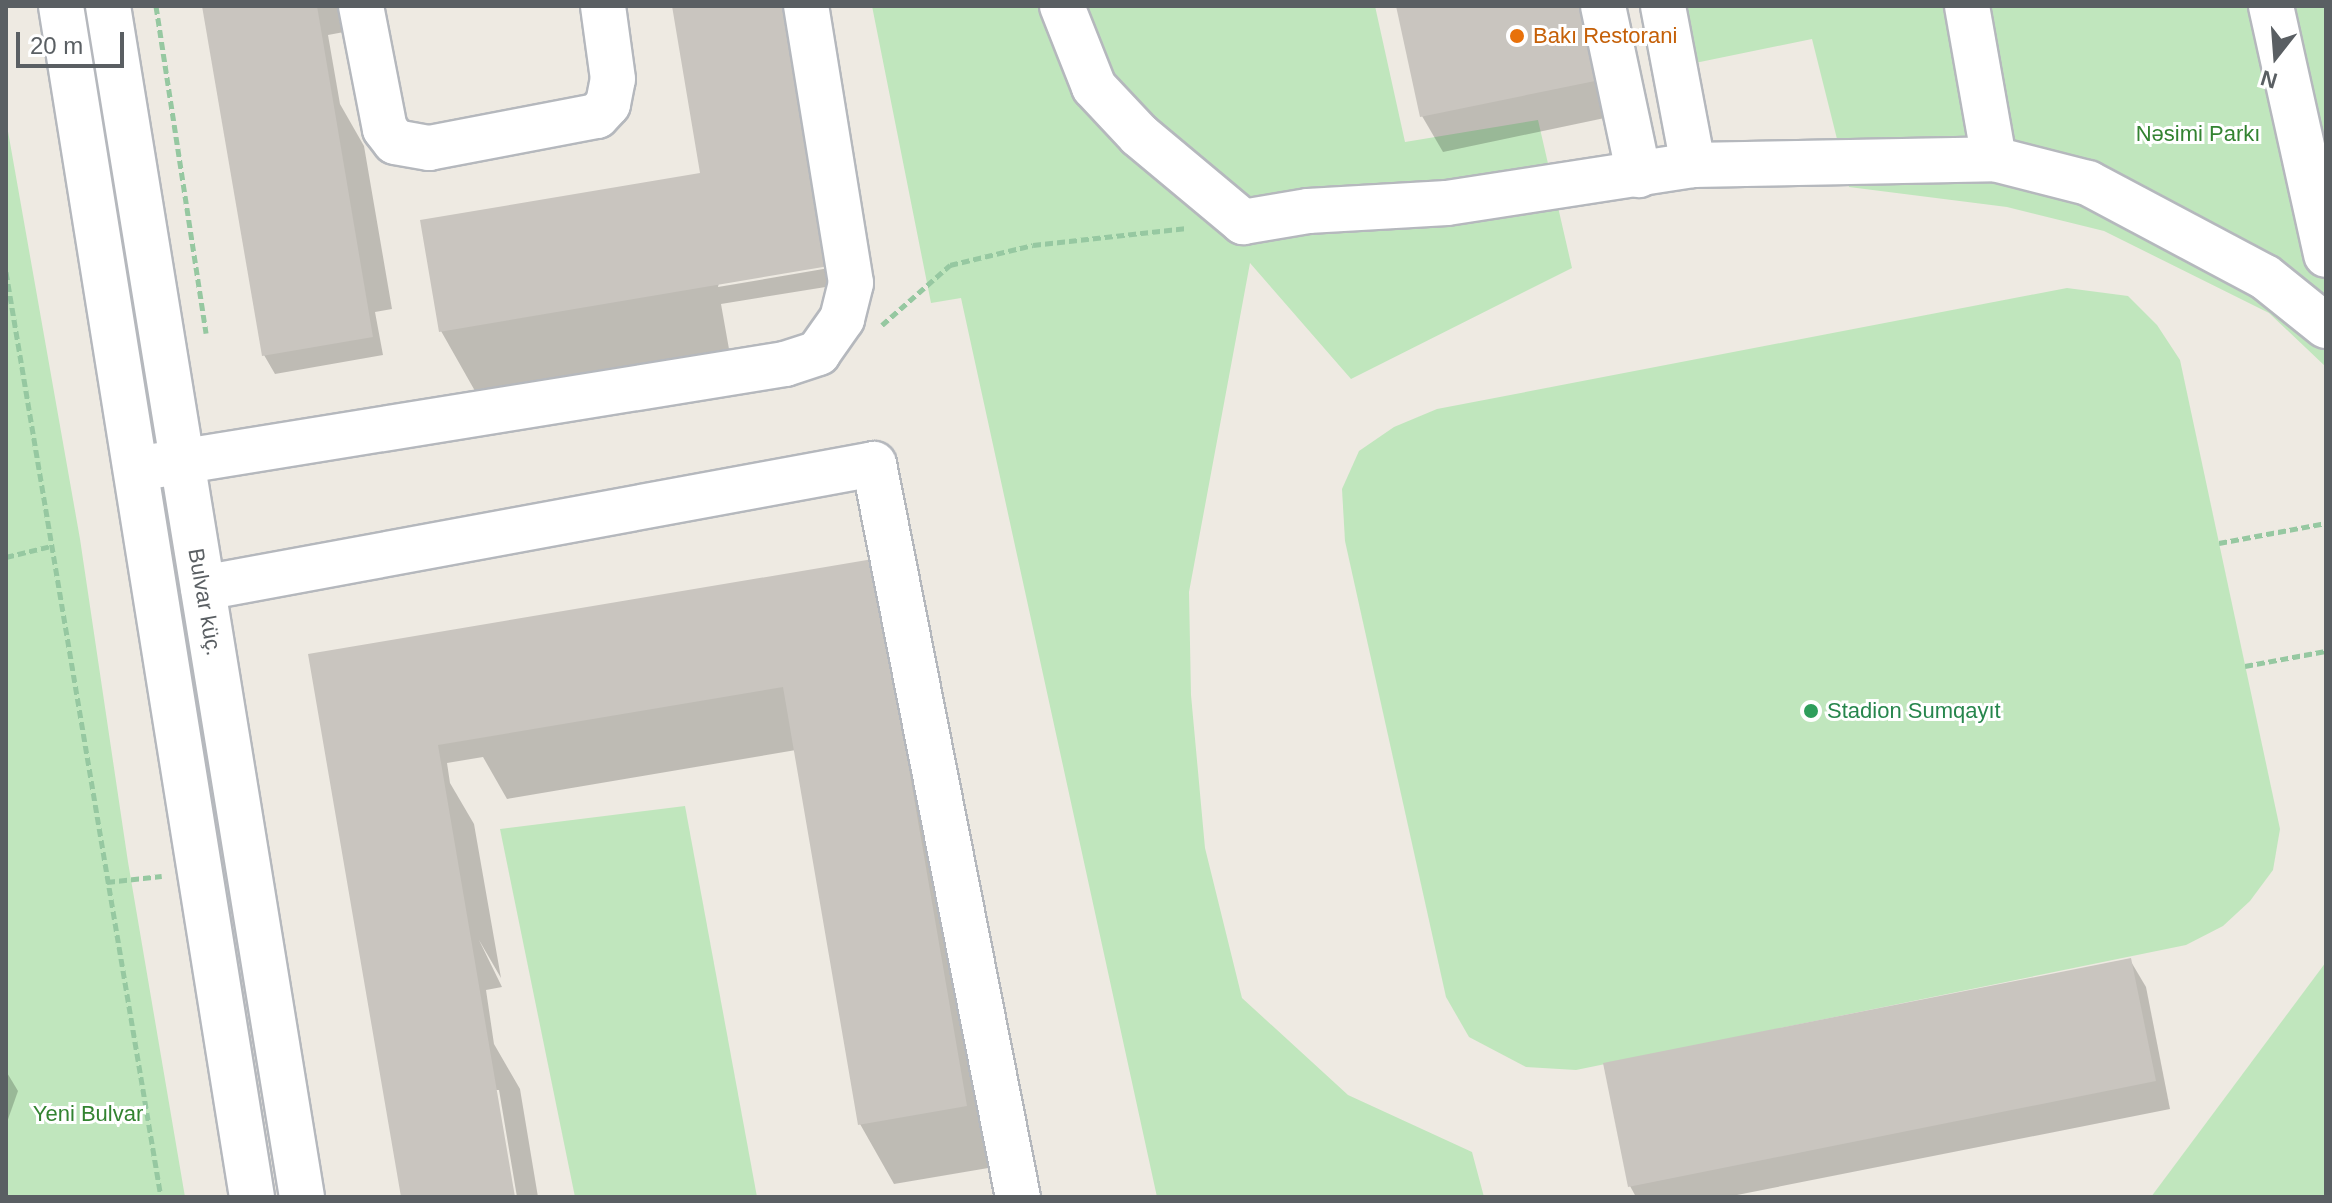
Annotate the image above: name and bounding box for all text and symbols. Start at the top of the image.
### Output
scale bar [20,16,128,66]
north arrow [2236,16,2316,96]
place label: Bakı Restorani [1533,23,1677,49]
marker: Bakı Restorani [1508,27,1526,45]
text: 20 m [30,32,83,59]
text: N [2258,65,2280,94]
park label: Nəsimi Parkı [2136,121,2260,147]
street label: Bulvar küç. [183,546,227,658]
place label: Stadion Sumqayıt [1827,698,2001,724]
marker: Stadion Sumqayıt [1802,702,1820,720]
park label: Yeni Bulvar [33,1101,143,1127]

